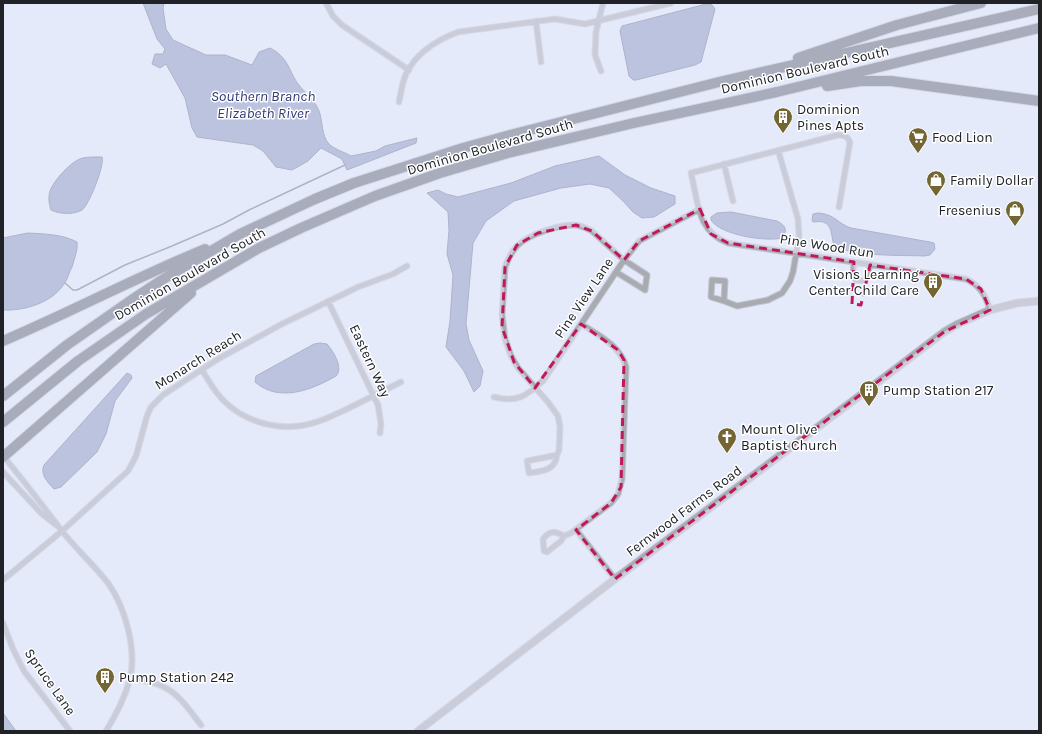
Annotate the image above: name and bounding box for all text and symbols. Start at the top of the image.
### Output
street label: Dominion Boulevard South [719,42,891,98]
water label: Southern Branch Elizabeth River [211,87,315,122]
place label: Dominion Pines Apts [797,101,864,134]
building icon: Dominion Pines Apts [772,106,794,134]
street label: Dominion Boulevard South [405,115,575,179]
supermarket icon: Food Lion [907,126,929,154]
place label: Food Lion [932,129,993,146]
shop icon: Family Dollar [925,169,947,197]
place label: Family Dollar [950,172,1034,189]
shop icon: Fresenius [1004,199,1026,227]
place label: Fresenius [938,202,1001,219]
street label: Dominion Boulevard South [111,224,269,324]
street label: Pine Wood Run [779,230,875,262]
street label: Pine View Lane [551,254,617,342]
place label: Visions Learning Center Child Care [809,266,919,299]
building icon: Visions Learning Center Child Care [922,271,944,299]
street label: Eastern Way [346,322,394,401]
street label: Monarch Reach [152,327,244,393]
building icon: Pump Station 217 [858,379,880,407]
place label: Pump Station 217 [883,382,994,399]
place label: Mount Olive Baptist Church [741,421,837,454]
church icon: Mount Olive Baptist Church [716,426,738,454]
street label: Fernwood Farms Road [623,462,745,560]
street label: Spruce Lane [21,645,79,719]
building icon: Pump Station 242 [94,666,116,694]
place label: Pump Station 242 [119,669,234,686]

